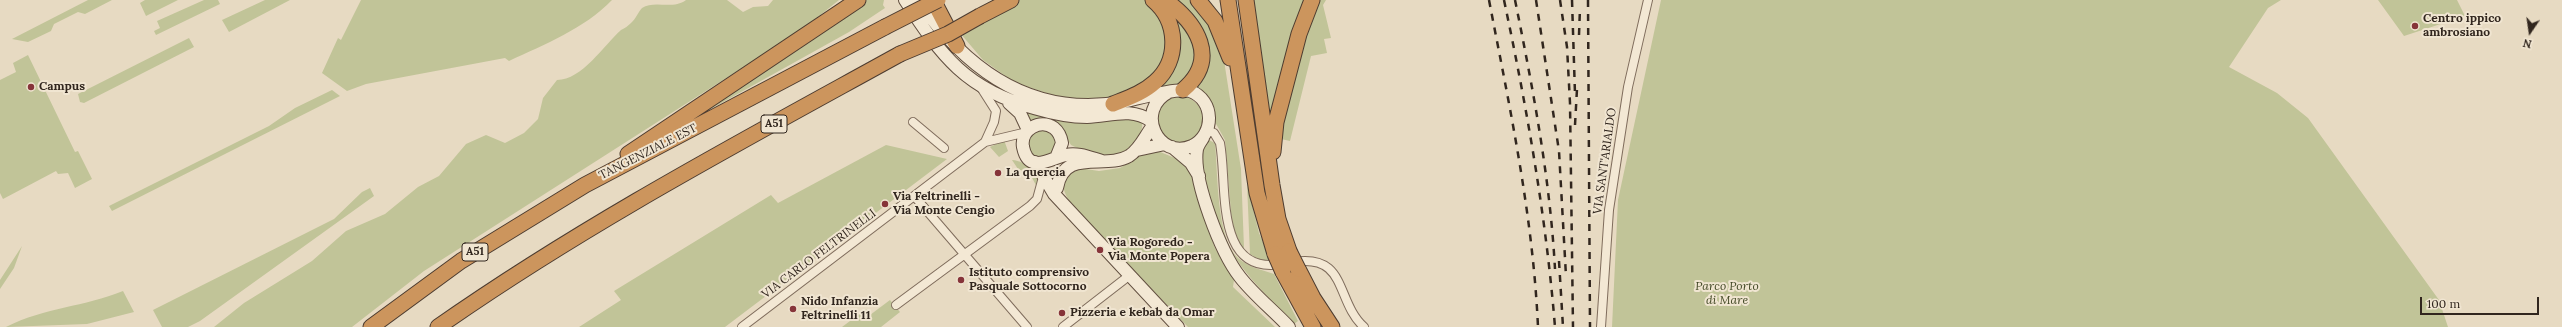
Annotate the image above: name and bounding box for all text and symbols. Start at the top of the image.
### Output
place label: Centro ippico ambrosiano [2423,12,2501,40]
north arrow [2510,12,2550,52]
marker: Centro ippico ambrosiano [2410,21,2420,31]
text: N [2522,36,2533,51]
place label: Campus [39,80,85,94]
marker: Campus [26,82,36,92]
street label: VIA SANT'ARIALDO [1590,107,1620,215]
road number: A51 [761,115,787,133]
street label: TANGENZIALE EST [597,121,699,183]
place label: La quercia [1006,166,1066,180]
marker: La quercia [993,168,1003,178]
place label: Via Feltrinelli - Via Monte Cengio [893,190,995,218]
marker: Via Feltrinelli - Via Monte Cengio [880,199,890,209]
street label: VIA CARLO FELTRINELLI [759,206,879,302]
place label: Via Rogoredo - Via Monte Popera [1108,236,1210,264]
road number: A51 [462,243,488,261]
marker: Via Rogoredo - Via Monte Popera [1095,245,1105,255]
place label: Istituto comprensivo Pasquale Sottocorno [969,266,1089,294]
marker: Istituto comprensivo Pasquale Sottocorno [956,275,966,285]
park label: Parco Porto di Mare [1695,280,1759,308]
scale bar [2422,289,2541,315]
place label: Nido Infanzia Feltrinelli 11 [801,295,878,323]
text: 100 m [2427,296,2460,311]
marker: Nido Infanzia Feltrinelli 11 [788,304,798,314]
place label: Pizzeria e kebab da Omar [1070,306,1215,320]
marker: Pizzeria e kebab da Omar [1057,308,1067,318]

